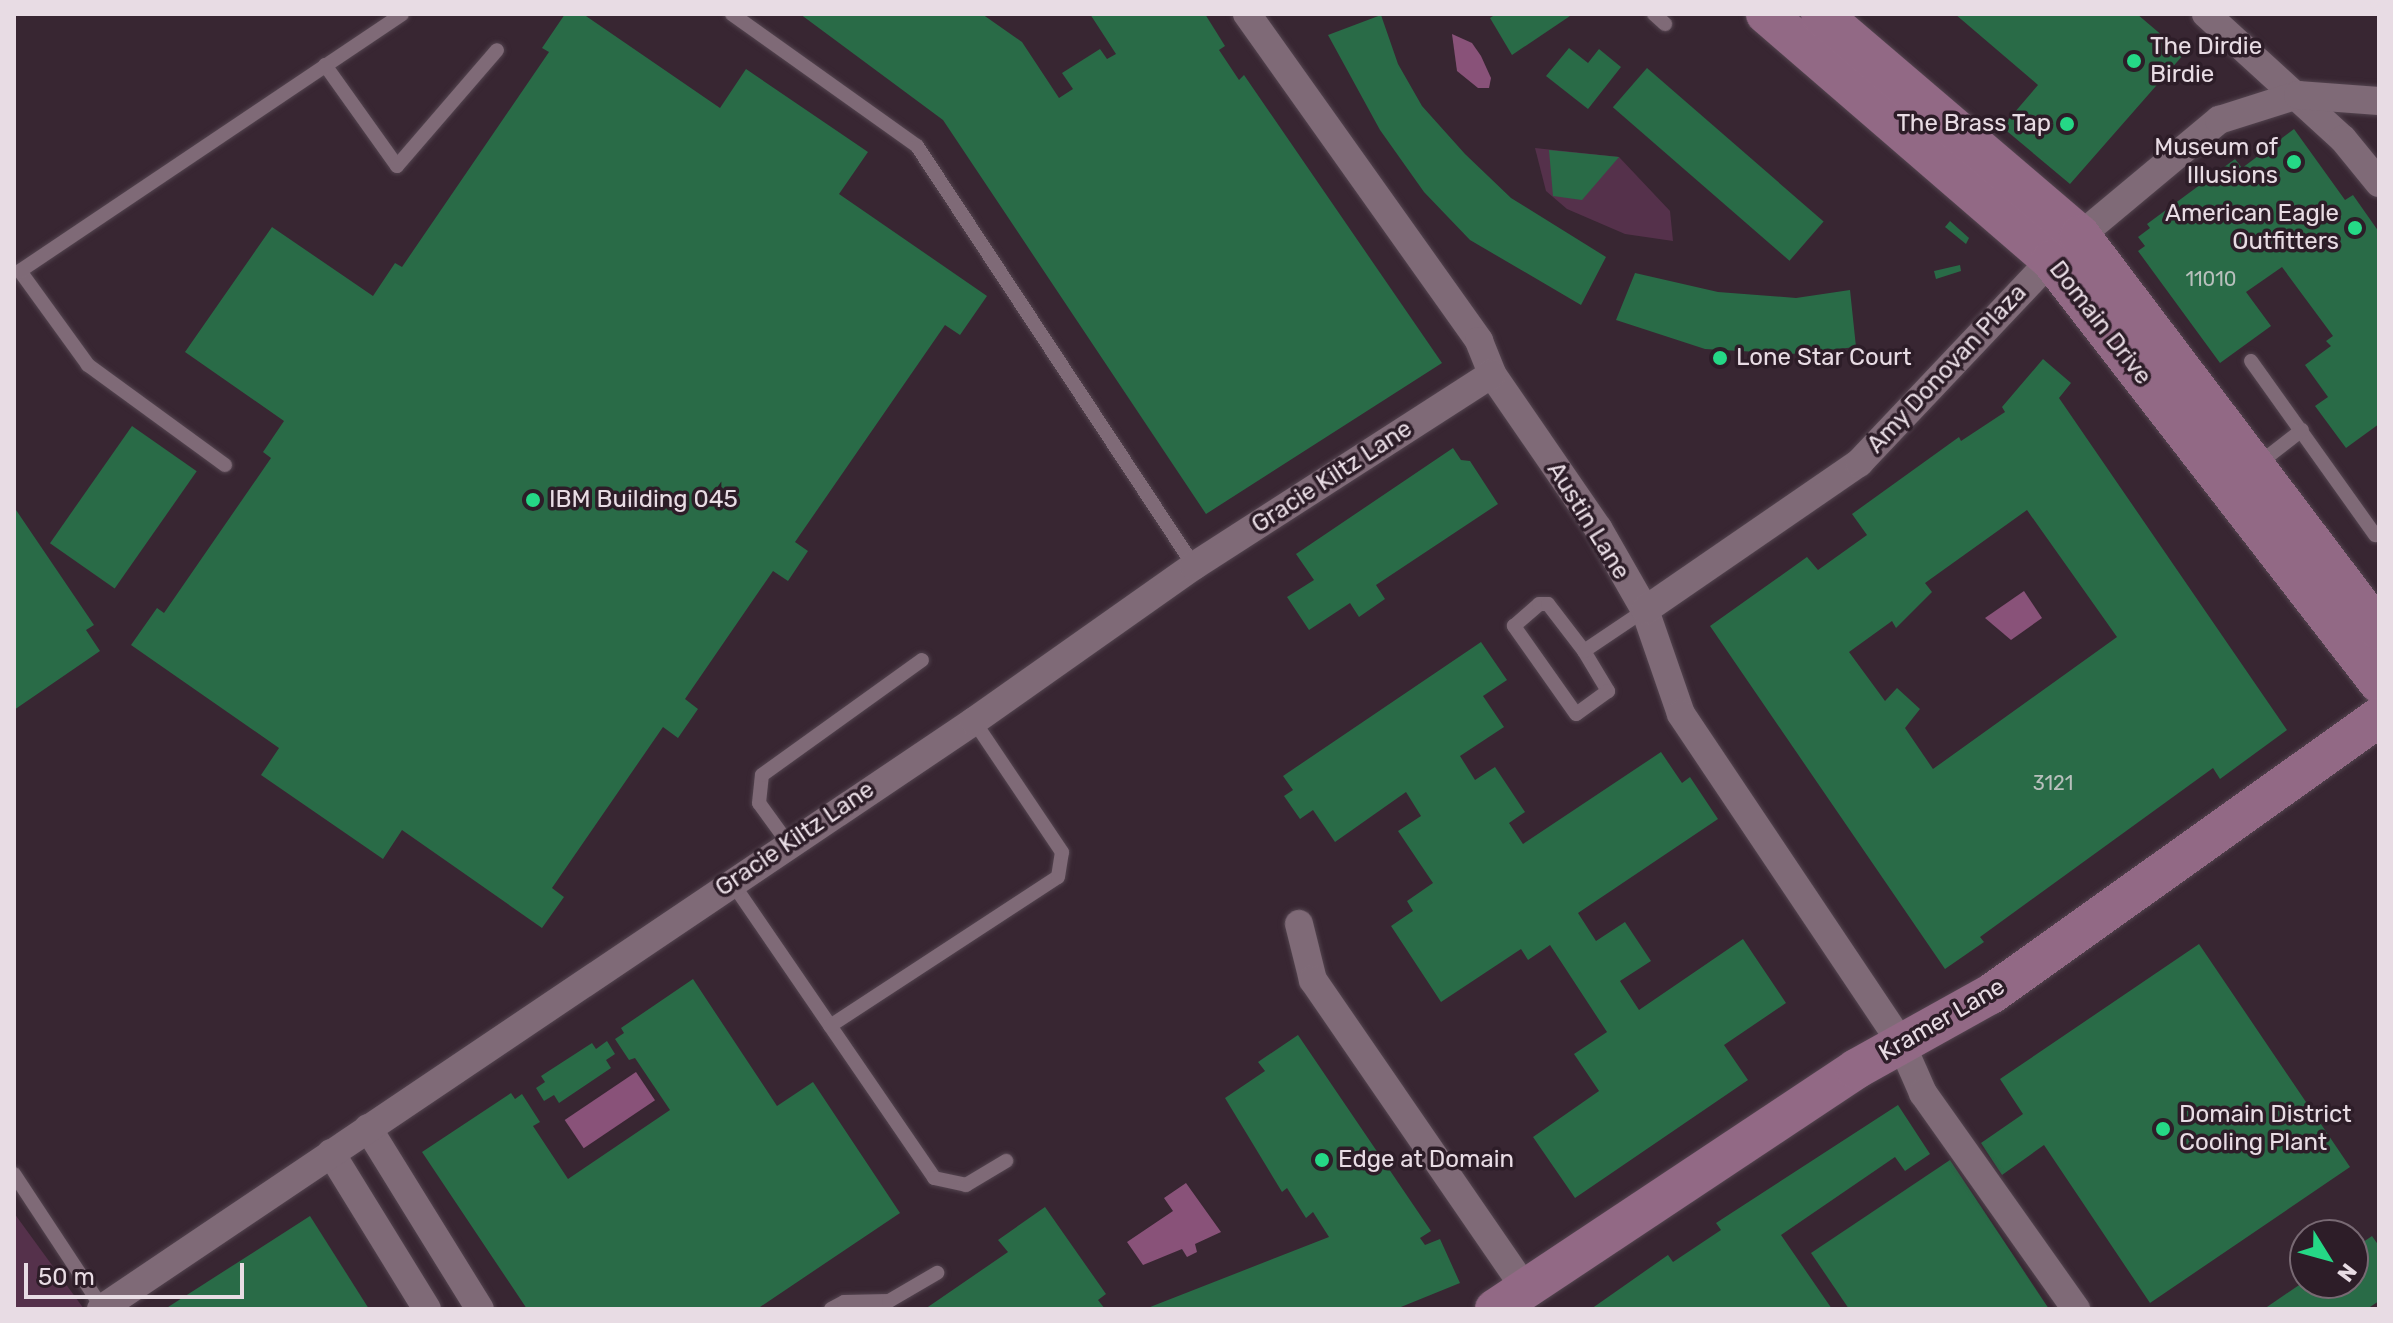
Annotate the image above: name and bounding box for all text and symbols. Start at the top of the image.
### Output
place label: The Dirdie Birdie [2150,33,2262,89]
marker: The Dirdie Birdie [2125,52,2143,70]
place label: The Brass Tap [1896,110,2051,138]
marker: The Brass Tap [2058,115,2076,133]
place label: Museum of Illusions [2154,134,2278,190]
marker: Museum of Illusions [2285,153,2303,171]
place label: American Eagle Outfitters [2165,200,2339,256]
marker: American Eagle Outfitters [2346,219,2364,237]
street label: Domain Drive [2043,255,2157,391]
house number: 11010 [2185,267,2237,291]
street label: Amy Donovan Plaza [1861,278,2033,460]
place label: Lone Star Court [1736,344,1912,372]
marker: Lone Star Court [1711,349,1729,367]
street label: Gracie Kiltz Lane [1247,414,1417,540]
street label: Austin Lane [1541,457,1635,585]
place label: IBM Building 045 [549,486,738,514]
marker: IBM Building 045 [524,491,542,509]
house number: 3121 [2033,771,2073,795]
street label: Gracie Kiltz Lane [710,775,880,903]
street label: Kramer Lane [1874,972,2010,1068]
place label: Domain District Cooling Plant [2179,1101,2352,1157]
marker: Domain District Cooling Plant [2154,1120,2172,1138]
place label: Edge at Domain [1338,1146,1514,1174]
marker: Edge at Domain [1313,1151,1331,1169]
north arrow [2289,1219,2369,1299]
scale bar [28,1247,248,1297]
text: N [2331,1258,2363,1287]
text: 50 m [38,1263,95,1291]

